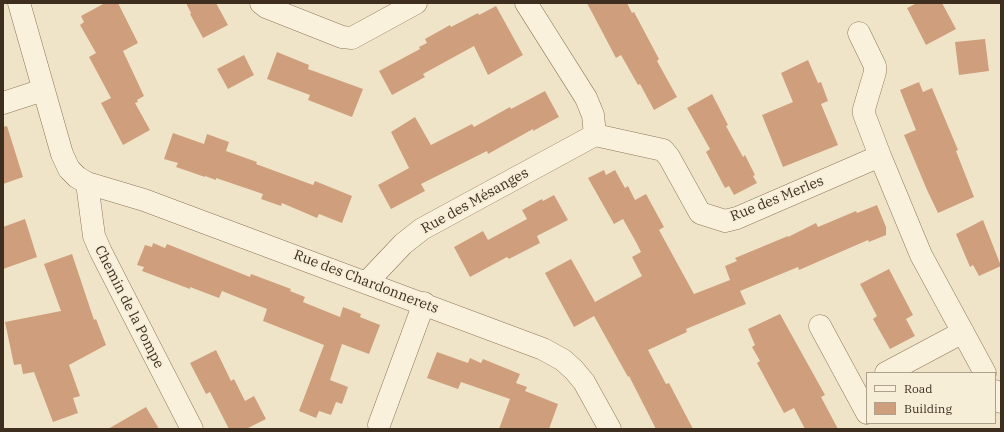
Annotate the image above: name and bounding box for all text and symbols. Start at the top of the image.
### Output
street label: Rue des Mésanges [419,165,531,237]
street label: Rue des Merles [728,173,826,225]
street label: Chemin de la Pompe [91,243,167,371]
street label: Rue des Chardonnerets [291,247,441,317]
legend [866,372,996,424]
text: Road [904,381,933,396]
text: Building [904,401,952,416]

